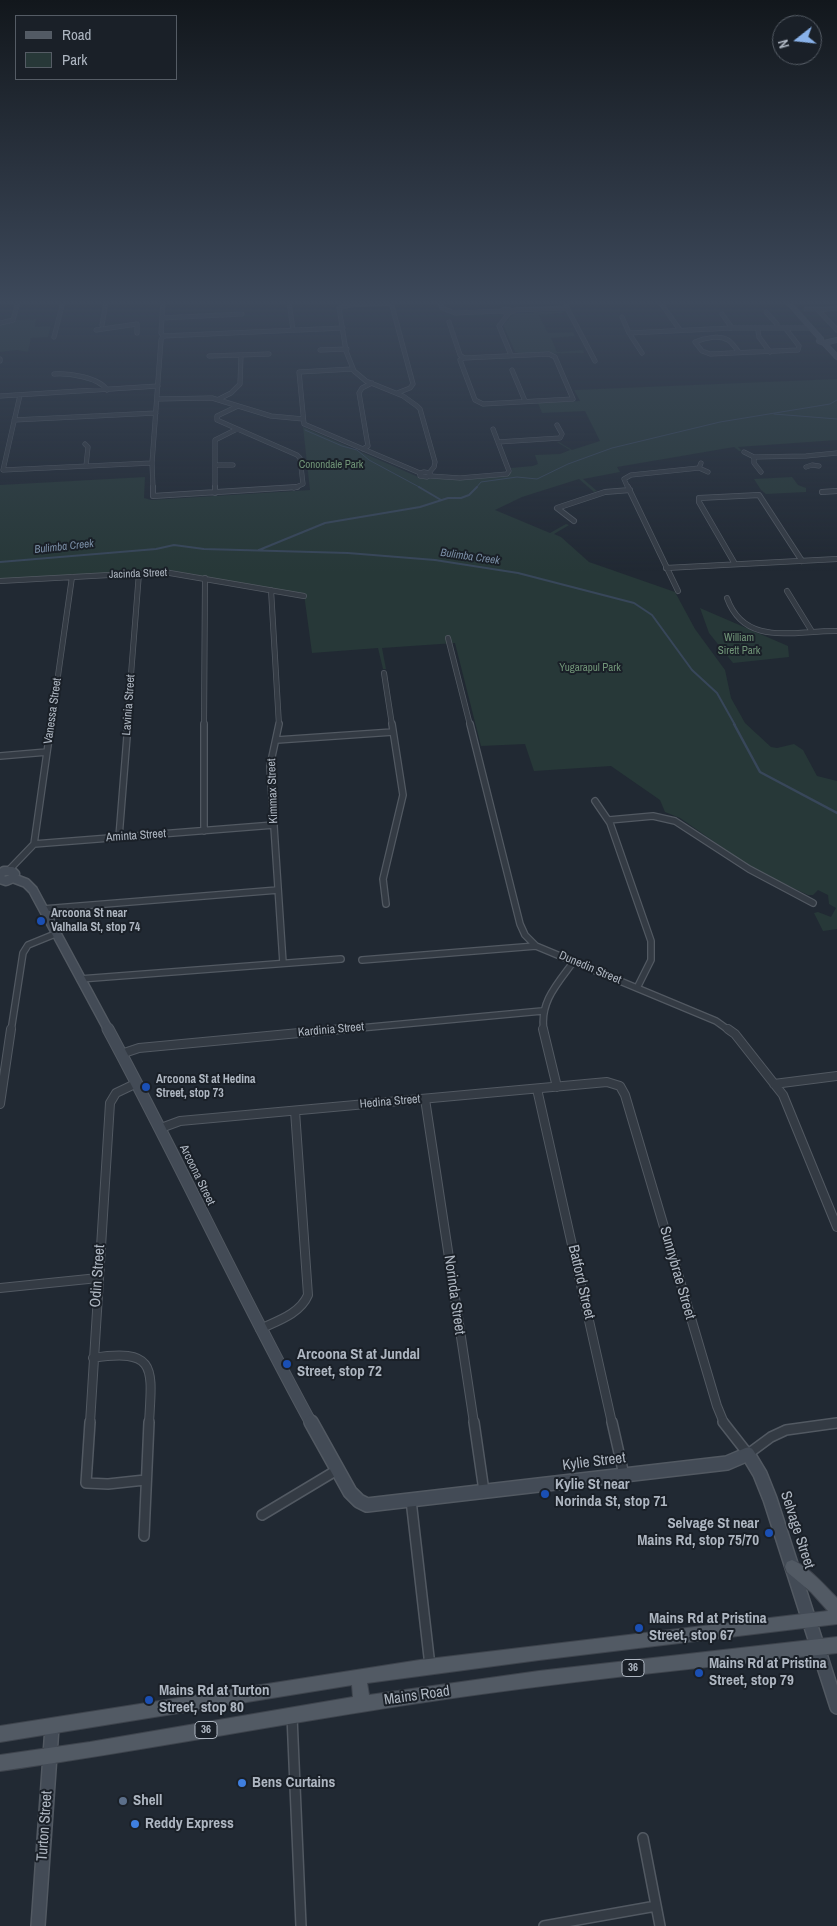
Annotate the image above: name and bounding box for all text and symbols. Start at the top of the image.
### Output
legend [15,15,178,80]
north arrow [772,15,822,65]
text: Road [62,24,91,45]
text: N [774,37,793,50]
text: Park [62,49,87,70]
park label: Conondale Park [299,458,363,472]
water label: Bulimba Creek [34,537,94,557]
water label: Bulimba Creek [440,546,500,568]
street label: Jacinda Street [109,566,167,582]
park label: William Sirett Park [718,631,760,657]
park label: Yugarapul Park [559,661,621,675]
street label: Lavinia Street [120,674,138,736]
street label: Vanessa Street [41,677,65,745]
street label: Kimmax Street [265,758,281,824]
street label: Aminta Street [105,827,167,845]
place label: Arcoona St near Valhalla St, stop 74 [51,907,140,935]
marker: Arcoona St near Valhalla St, stop 74 [35,915,47,927]
street label: Dunedin Street [557,948,623,988]
street label: Kardinia Street [297,1020,365,1040]
place label: Arcoona St at Hedina Street, stop 73 [156,1073,256,1101]
marker: Arcoona St at Hedina Street, stop 73 [140,1081,152,1093]
street label: Hedina Street [359,1092,421,1112]
street label: Arcoona Street [176,1142,218,1208]
street label: Sunnybrae Street [655,1225,699,1321]
street label: Batford Street [564,1243,598,1321]
street label: Odin Street [87,1244,109,1308]
street label: Norinda Street [440,1254,468,1336]
place label: Arcoona St at Jundal Street, stop 72 [297,1346,420,1381]
marker: Arcoona St at Jundal Street, stop 72 [281,1358,293,1370]
street label: Kylie Street [561,1449,627,1475]
place label: Kylie St near Norinda St, stop 71 [555,1476,667,1511]
marker: Kylie St near Norinda St, stop 71 [539,1488,551,1500]
street label: Selvage Street [776,1489,818,1571]
place label: Selvage St near Mains Rd, stop 75/70 [637,1515,759,1550]
marker: Selvage St near Mains Rd, stop 75/70 [763,1527,775,1539]
place label: Mains Rd at Pristina Street, stop 67 [649,1610,767,1645]
marker: Mains Rd at Pristina Street, stop 67 [633,1622,645,1634]
place label: Mains Rd at Pristina Street, stop 79 [709,1655,827,1690]
road number: 36 [622,1660,644,1676]
marker: Mains Rd at Pristina Street, stop 79 [693,1667,705,1679]
place label: Mains Rd at Turton Street, stop 80 [159,1682,269,1717]
street label: Mains Road [383,1682,451,1710]
marker: Mains Rd at Turton Street, stop 80 [143,1694,155,1706]
road number: 36 [195,1722,217,1738]
place label: Bens Curtains [252,1774,335,1792]
marker: Bens Curtains [236,1777,248,1789]
street label: Turton Street [34,1790,56,1862]
place label: Shell [133,1792,162,1810]
marker: Shell [117,1795,129,1807]
place label: Reddy Express [145,1815,234,1833]
marker: Reddy Express [129,1818,141,1830]

